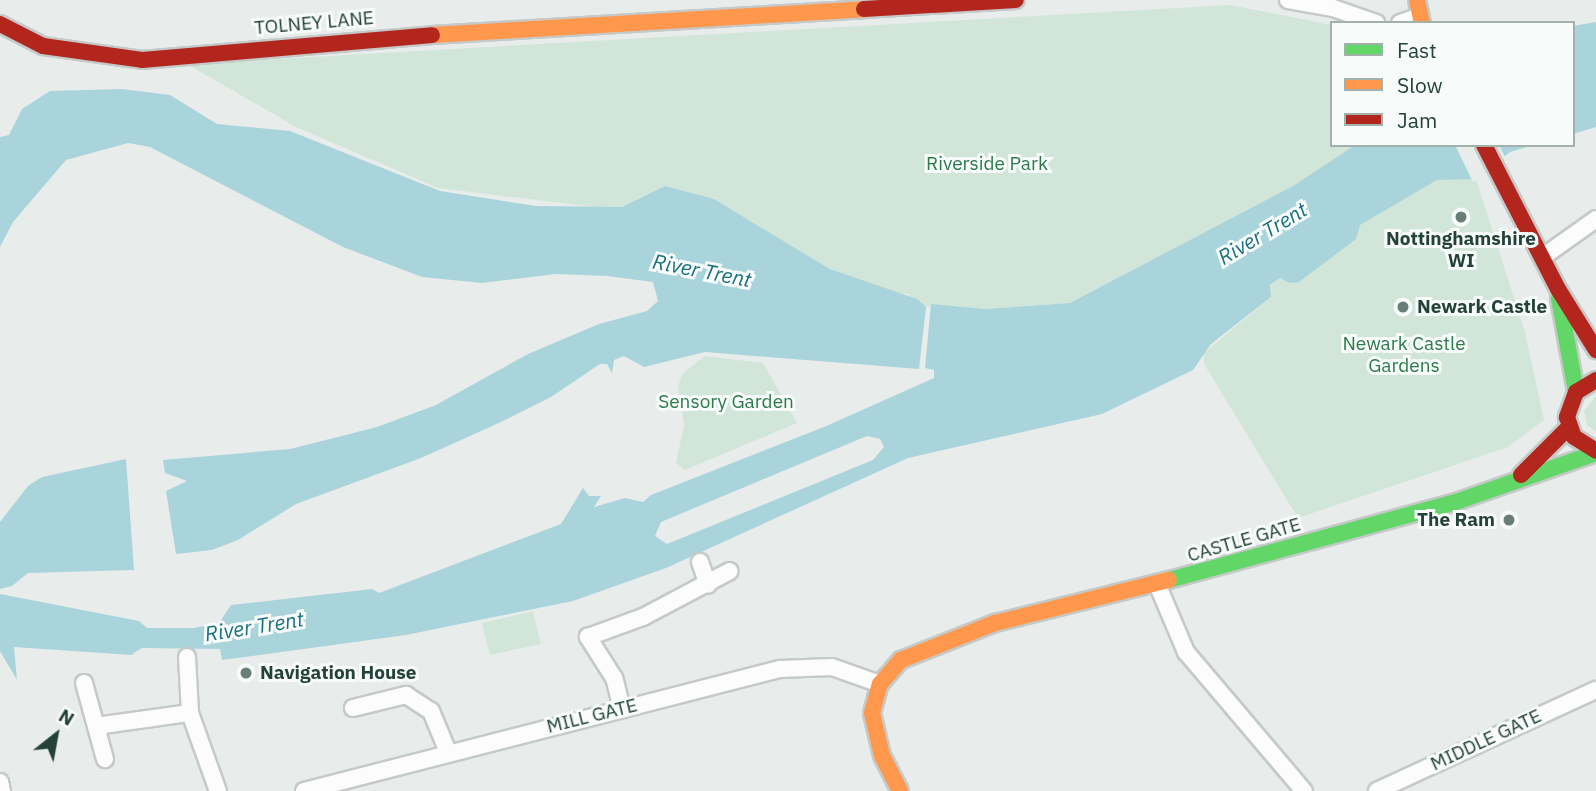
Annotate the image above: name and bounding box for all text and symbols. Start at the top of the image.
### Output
street label: TOLNEY LANE [253,6,375,40]
legend [1330,21,1575,147]
text: Fast [1397,36,1437,64]
text: Slow [1397,71,1443,99]
text: Jam [1397,106,1437,134]
park label: Riverside Park [926,153,1048,175]
water label: River Trent [1213,197,1311,269]
marker: Nottinghamshire WI [1453,209,1469,225]
place label: Nottinghamshire WI [1386,228,1536,272]
water label: River Trent [651,248,753,292]
place label: Newark Castle [1417,296,1547,318]
marker: Newark Castle [1395,299,1411,315]
park label: Newark Castle Gardens [1342,333,1466,377]
park label: Sensory Garden [658,391,794,413]
place label: The Ram [1417,509,1495,531]
marker: The Ram [1501,512,1517,528]
street label: CASTLE GATE [1185,513,1303,567]
water label: River Trent [203,606,305,646]
place label: Navigation House [260,662,416,684]
marker: Navigation House [238,665,254,681]
street label: MILL GATE [544,694,640,738]
north arrow [21,700,91,770]
text: N [55,703,79,731]
street label: MIDDLE GATE [1427,704,1545,776]

